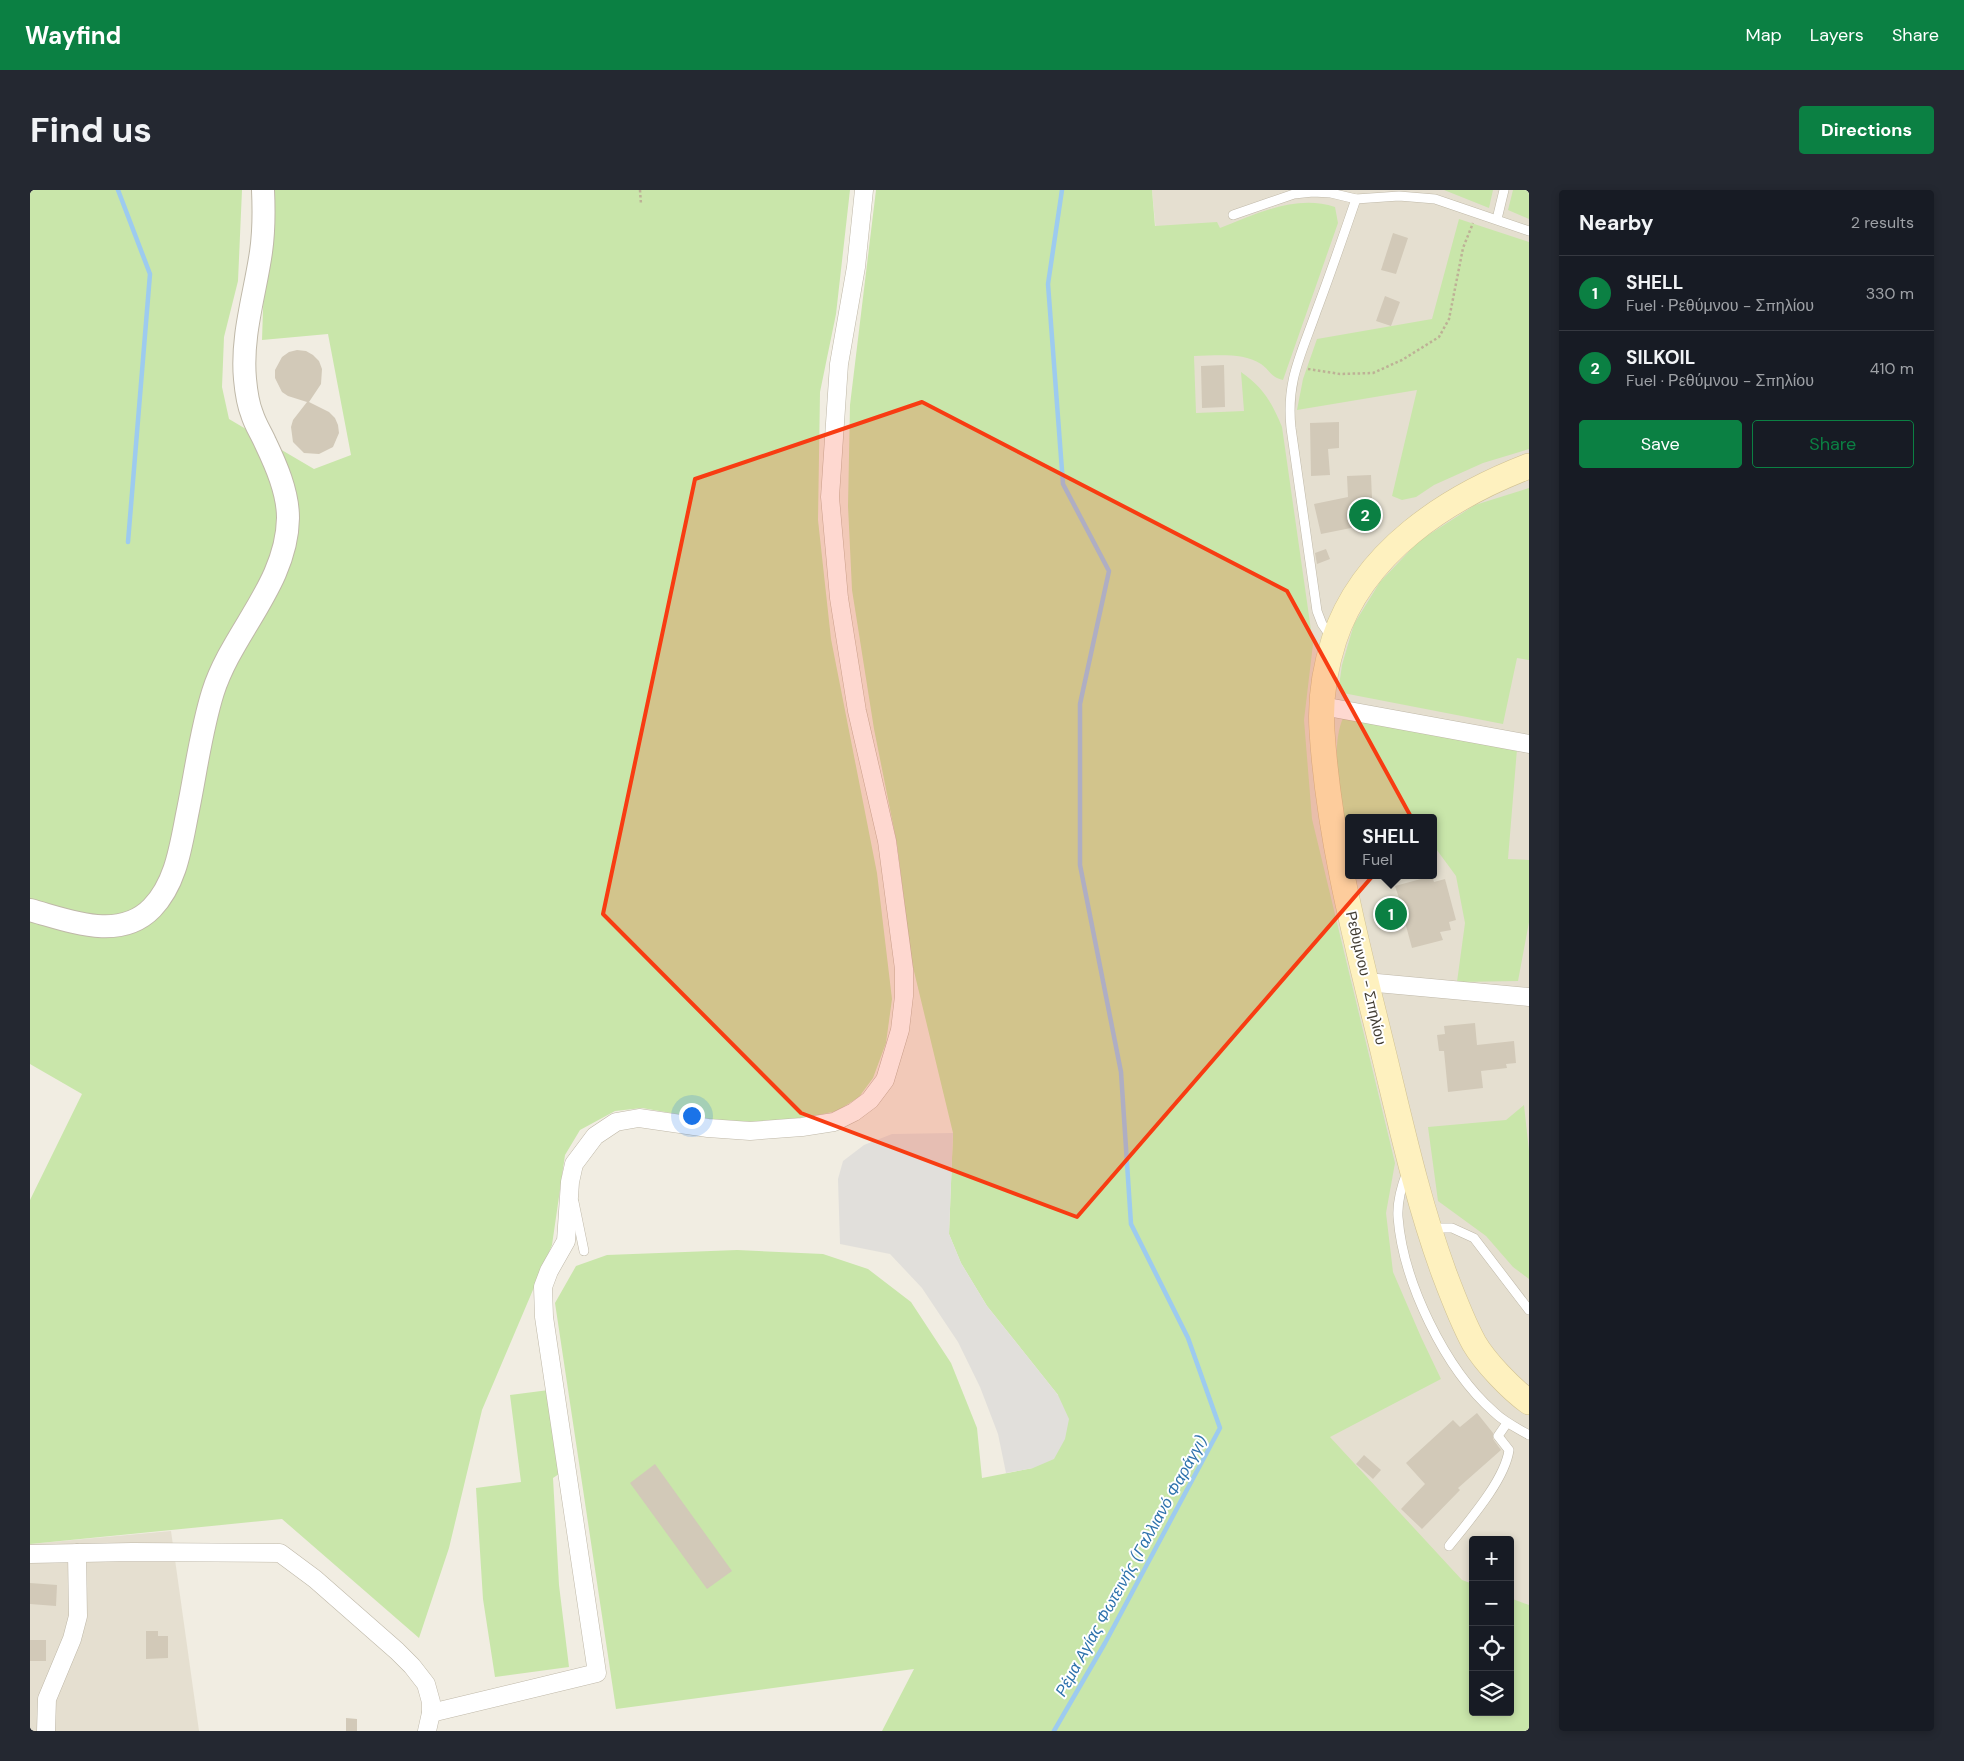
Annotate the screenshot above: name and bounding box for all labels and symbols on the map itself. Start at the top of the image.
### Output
pin: 2 [1349,496,1381,534]
pin: 1 [1375,895,1407,933]
street label: Ρεθύμνου - Σπηλίου [1341,909,1391,1047]
your location [679,1103,705,1129]
water label: Ρέμα Αγίας Φωτεινής (Γαλλιανό Φαράγγι) [1050,1432,1212,1700]

